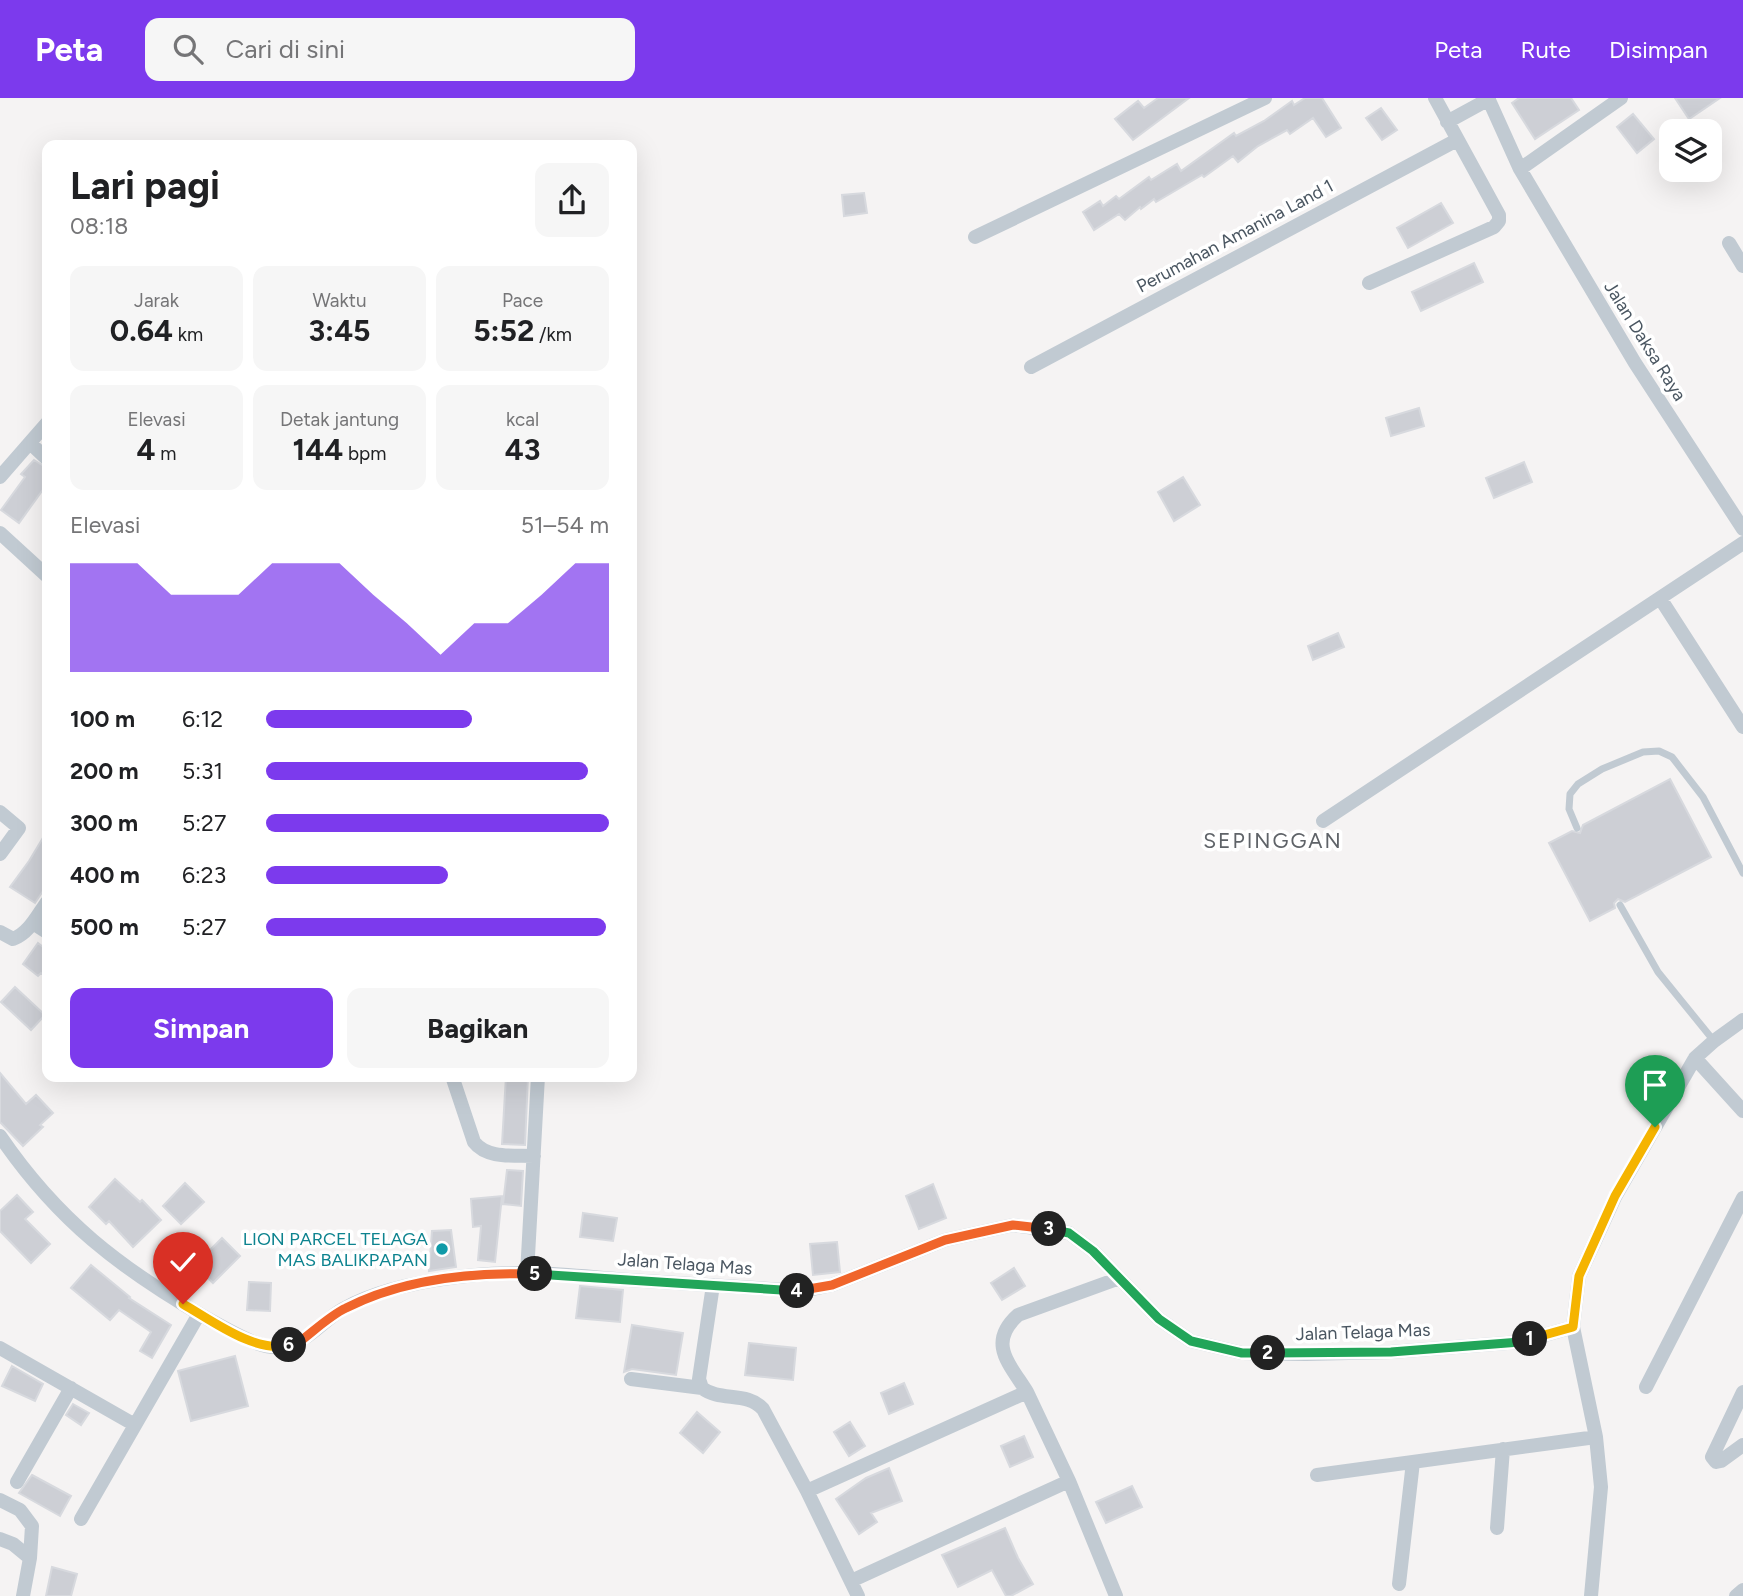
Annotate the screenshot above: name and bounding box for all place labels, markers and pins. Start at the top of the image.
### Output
pin [1625,1055,1685,1127]
pin: 3 [1032,1212,1066,1246]
place label: LION PARCEL TELAGA MAS BALIKPAPAN [243,1228,428,1271]
pin [153,1232,213,1304]
marker: LION PARCEL TELAGA MAS BALIKPAPAN [434,1241,450,1257]
pin: 5 [518,1256,552,1292]
pin: 4 [780,1274,814,1308]
pin: 1 [1512,1322,1548,1356]
pin: 6 [272,1328,306,1362]
pin: 2 [1250,1336,1286,1370]

